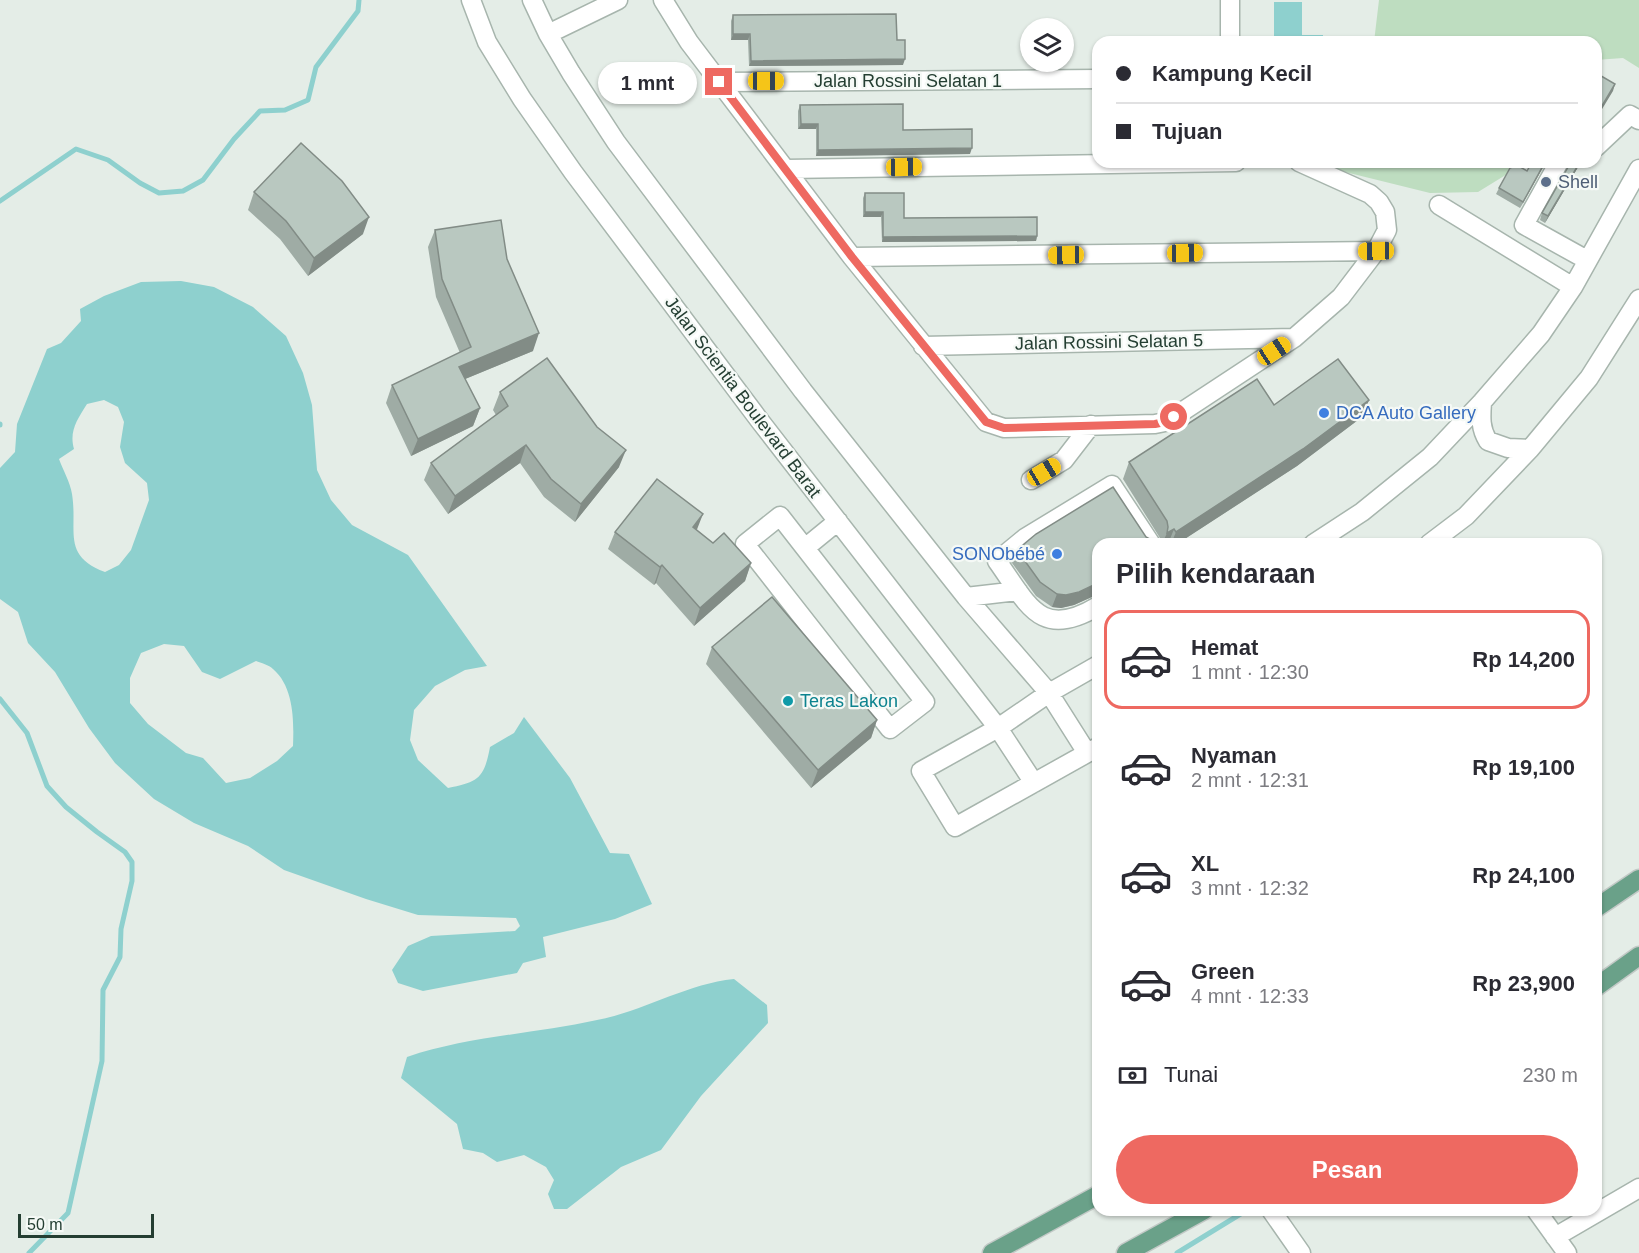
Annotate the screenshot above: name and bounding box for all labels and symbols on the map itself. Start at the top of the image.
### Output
callout: 1 mnt [599,61,698,103]
route end [705,68,732,95]
street label: Jalan Rossini Selatan 1 [814,71,1002,91]
car [748,72,784,90]
car [886,158,922,176]
place label: Shell [1558,172,1598,192]
marker: Shell [1539,175,1553,189]
car [1358,242,1394,260]
car [1167,244,1203,262]
car [1048,246,1084,264]
street label: Jalan Scientia Boulevard Barat [661,293,825,501]
street label: Jalan Rossini Selatan 5 [1015,330,1203,354]
car [1254,334,1294,368]
route start [1160,403,1187,430]
place label: DCA Auto Gallery [1336,403,1476,423]
marker: DCA Auto Gallery [1317,406,1331,420]
car [1024,455,1064,489]
place label: SONObébé [952,544,1045,564]
marker: SONObébé [1050,547,1064,561]
place label: Teras Lakon [800,691,898,711]
marker: Teras Lakon [781,694,795,708]
scale bar [18,1211,154,1238]

